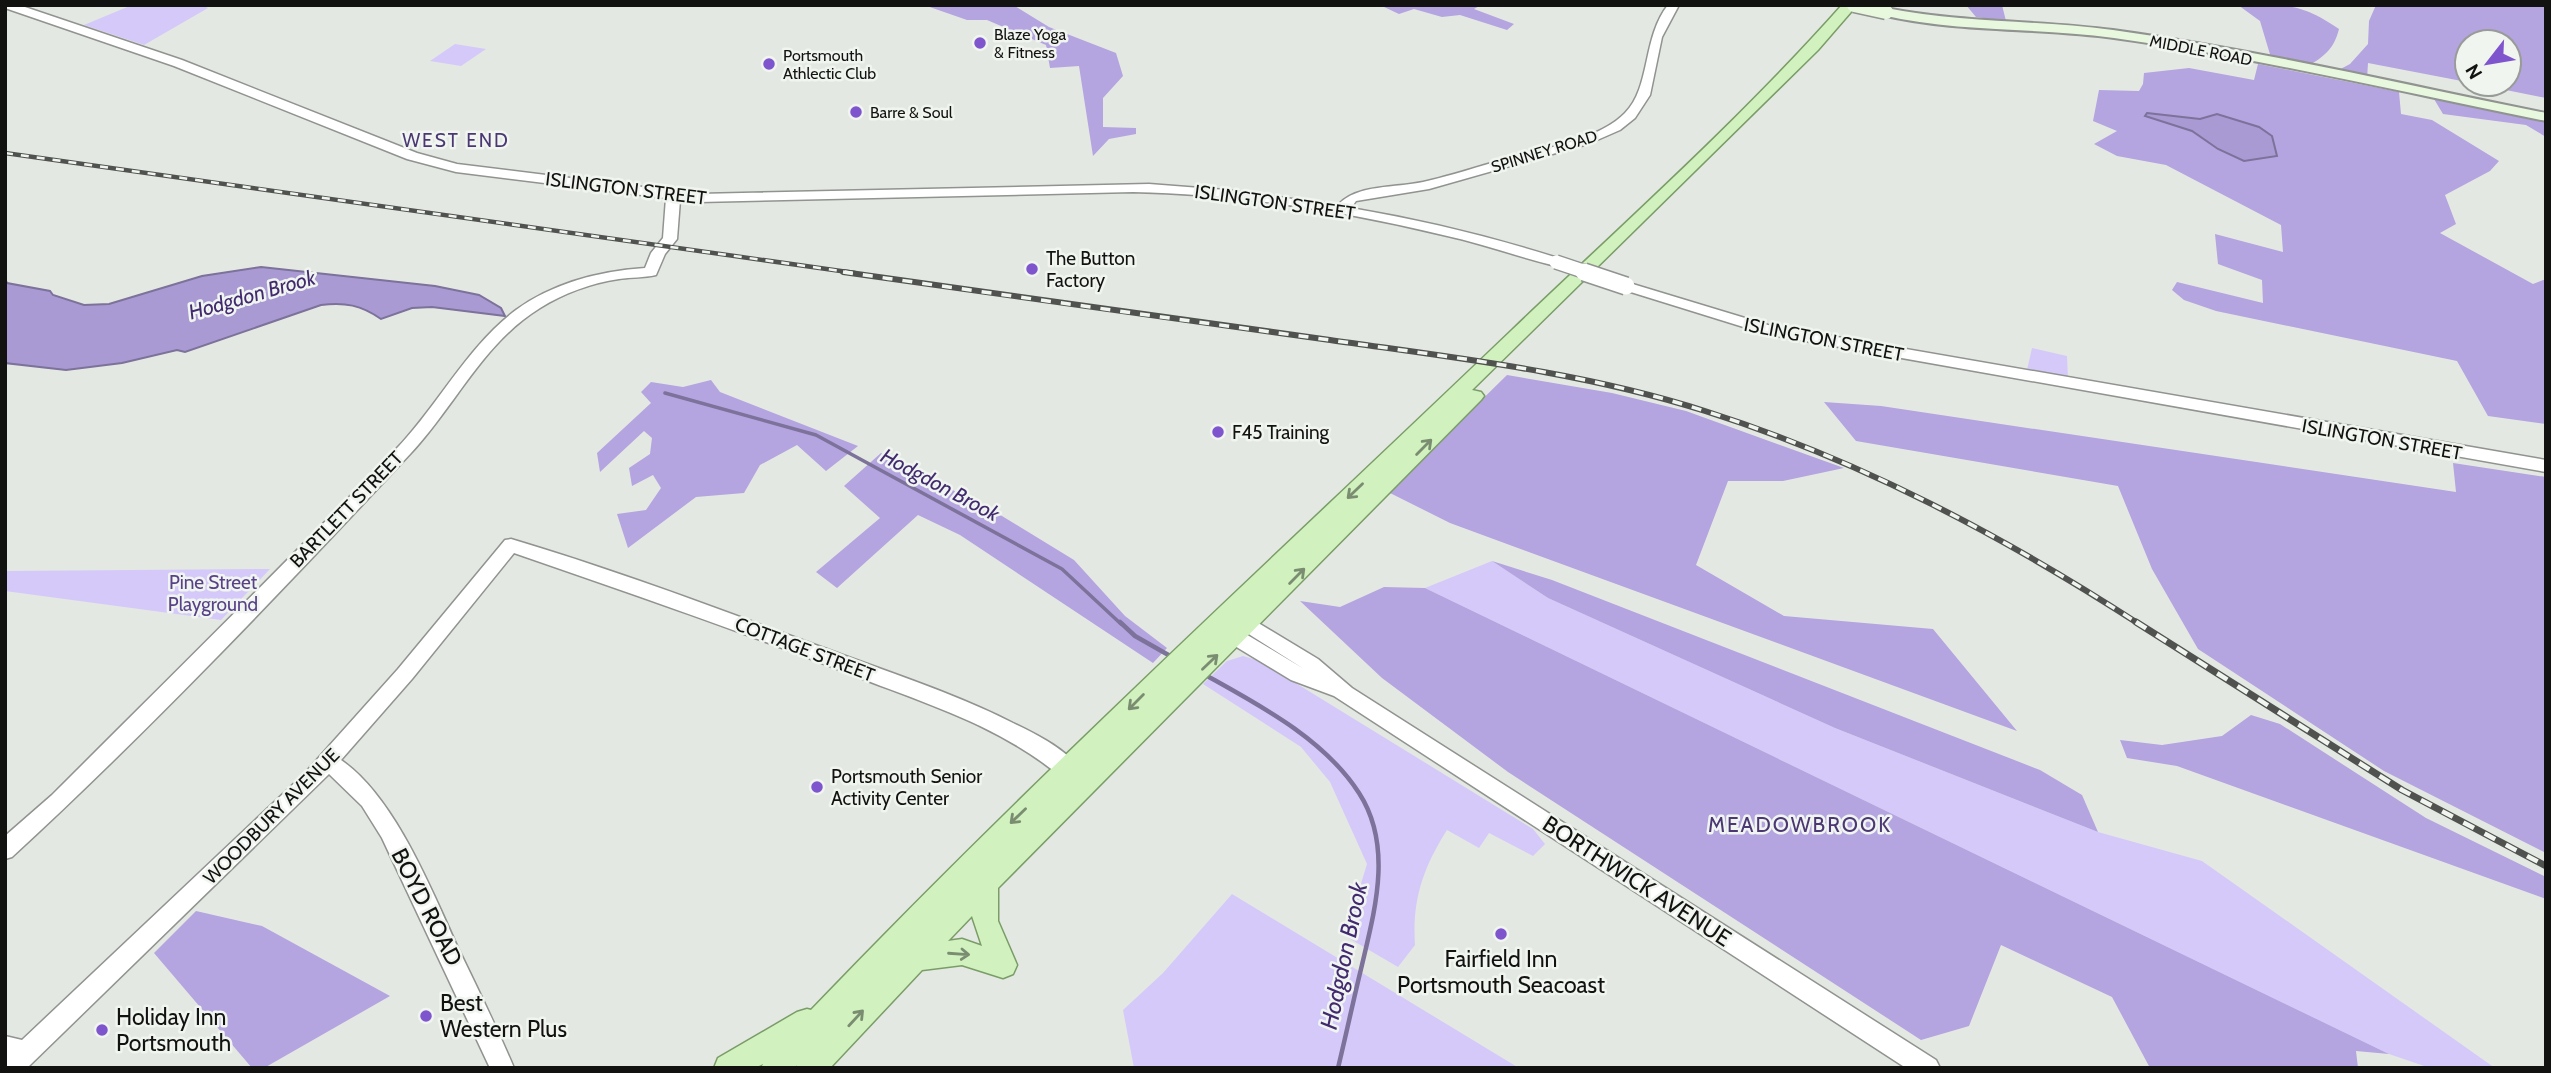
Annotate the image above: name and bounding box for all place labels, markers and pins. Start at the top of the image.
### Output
place label: Blaze Yoga & Fitness [994,25,1067,62]
marker: Blaze Yoga & Fitness [972,35,988,51]
place label: Portsmouth Athlectic Club [783,46,876,83]
marker: Portsmouth Athlectic Club [761,56,777,72]
place label: Barre & Soul [870,103,953,122]
marker: Barre & Soul [848,104,864,120]
place label: The Button Factory [1046,247,1135,292]
marker: The Button Factory [1024,261,1040,277]
place label: F45 Training [1232,421,1330,444]
marker: F45 Training [1210,424,1226,440]
place label: Portsmouth Senior Activity Center [831,765,982,810]
marker: Portsmouth Senior Activity Center [809,779,825,795]
marker: Fairfield Inn Portsmouth Seacoast [1493,926,1509,942]
place label: Fairfield Inn Portsmouth Seacoast [1397,945,1605,999]
place label: Best Western Plus [440,989,567,1043]
place label: Holiday Inn Portsmouth [116,1003,231,1057]
marker: Best Western Plus [418,1008,434,1024]
marker: Holiday Inn Portsmouth [94,1022,110,1038]

